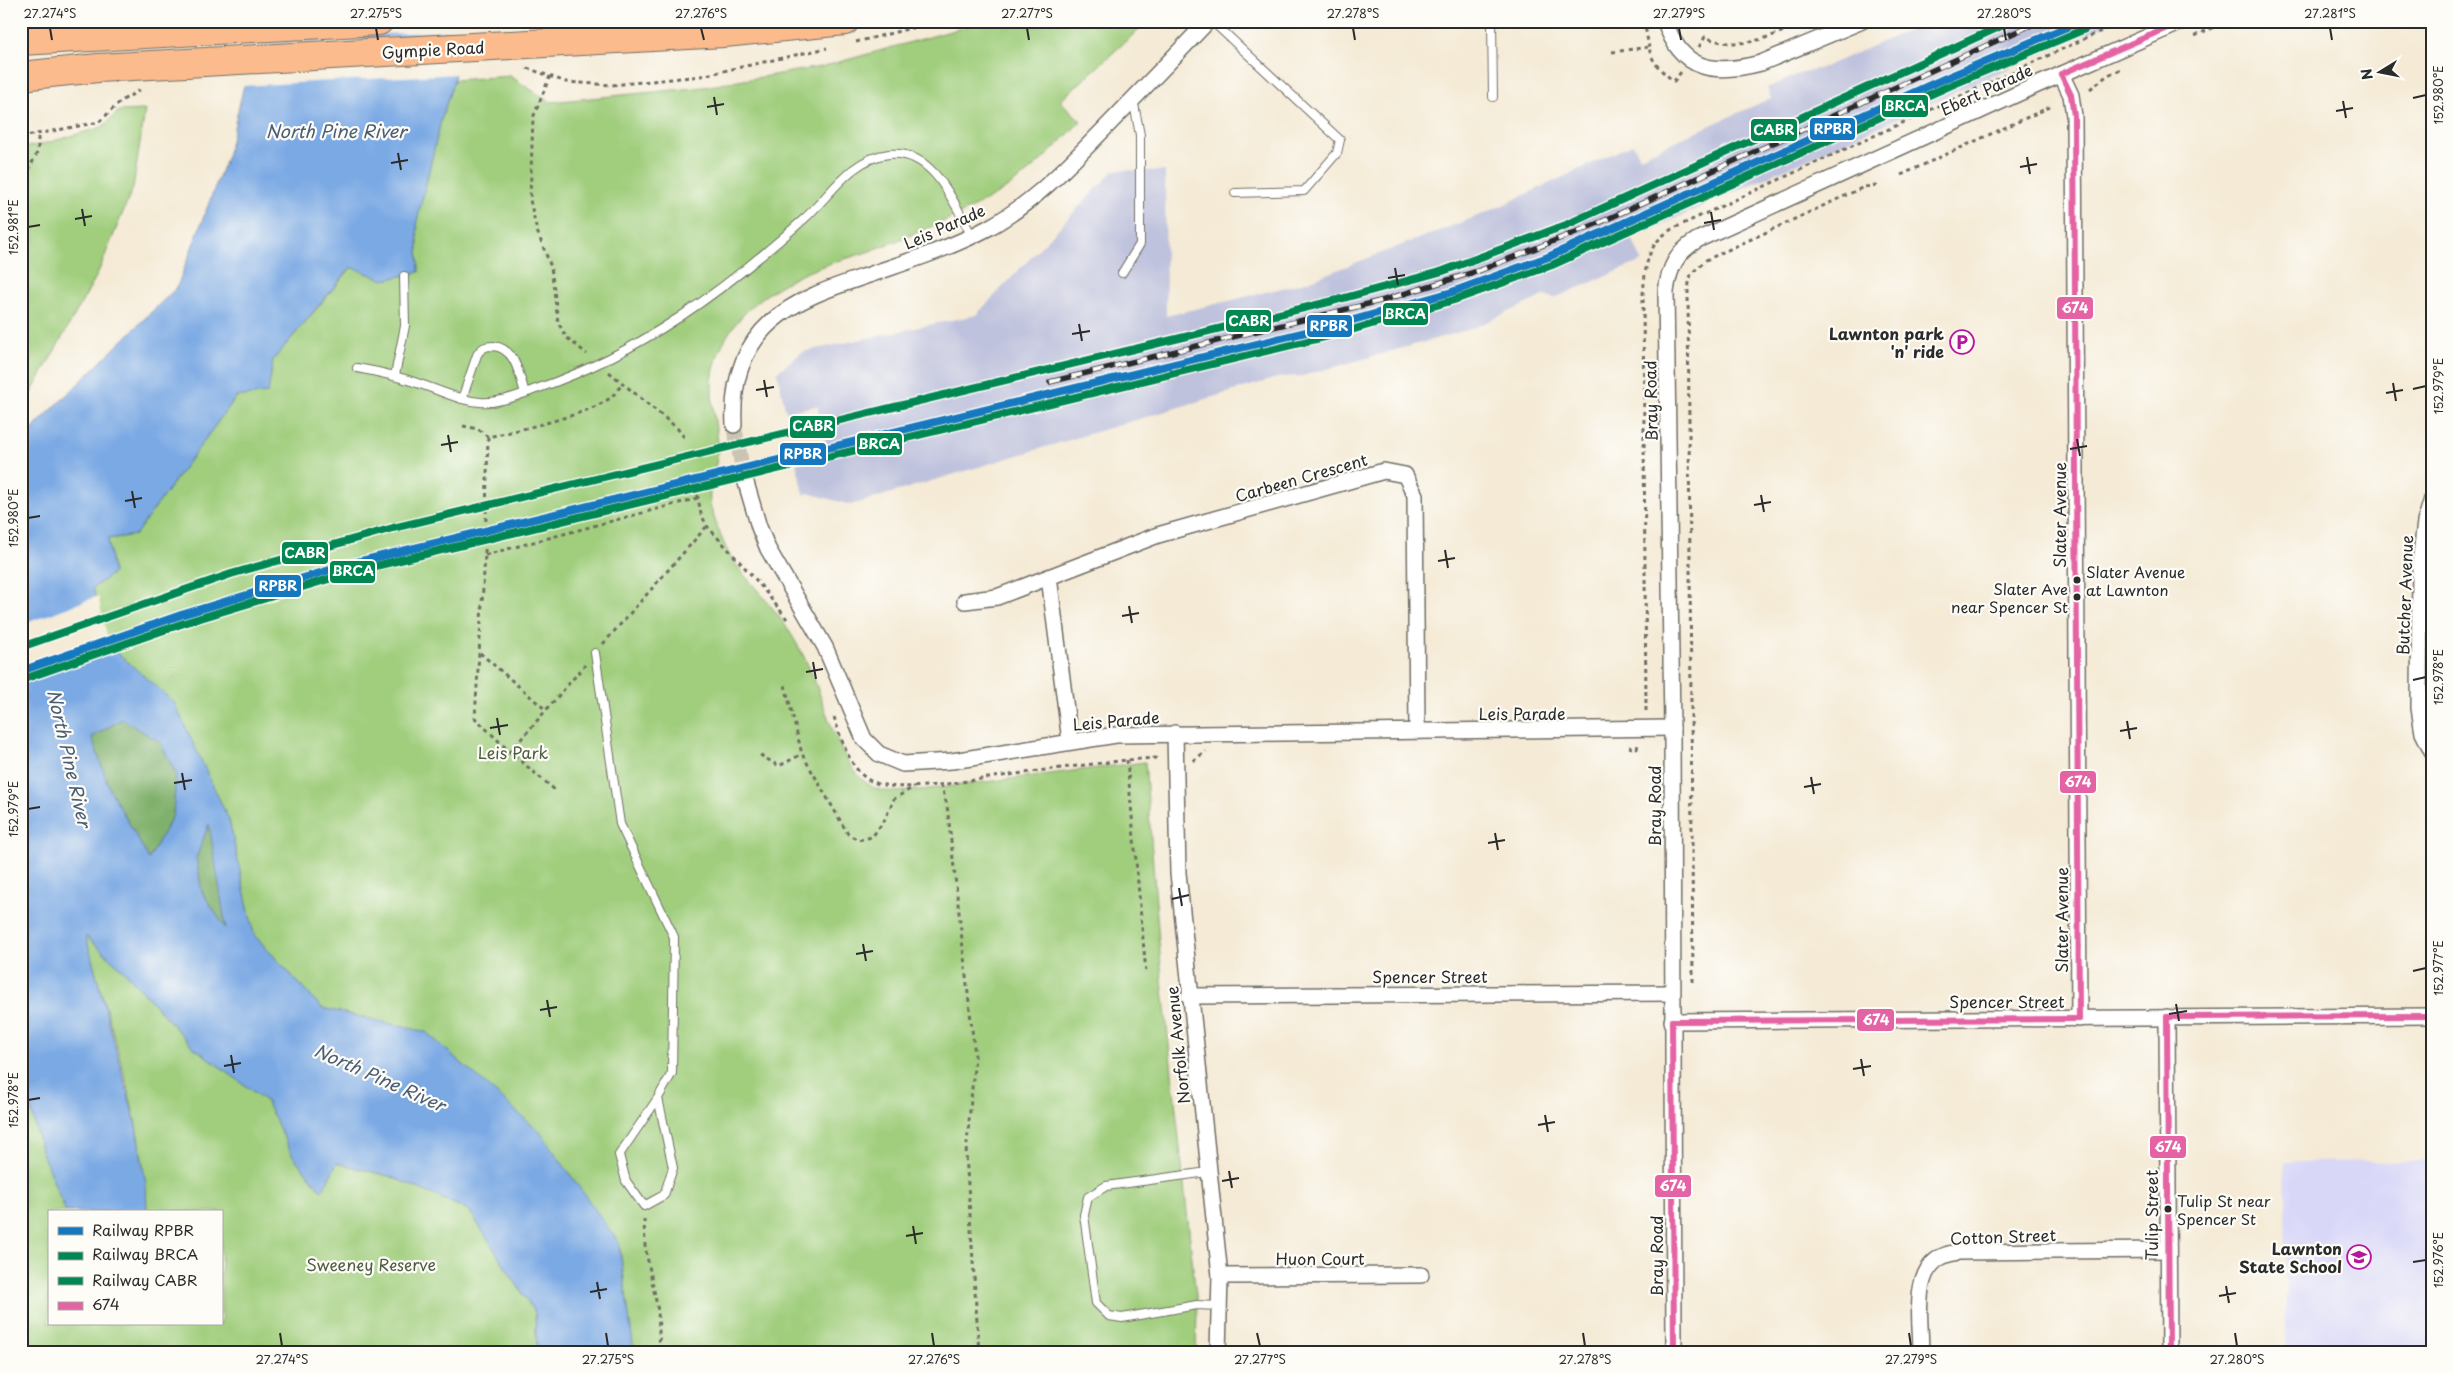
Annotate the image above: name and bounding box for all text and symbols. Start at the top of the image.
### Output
text: 27.274°S [24,4,76,22]
text: 27.275°S [350,4,402,22]
text: 27.276°S [675,4,727,22]
text: 27.277°S [1001,4,1053,22]
text: 27.278°S [1326,4,1380,22]
text: 27.279°S [1653,4,1705,22]
text: 27.280°S [1976,4,2032,22]
text: 27.281°S [2304,4,2356,22]
street label: Gympie Road [381,34,485,64]
north arrow [2356,48,2406,98]
street label: Ebert Parade [1936,57,2036,121]
text: 152.980°E [2429,65,2447,125]
text: N [2355,67,2378,82]
line badge: BRCA [1881,94,1929,118]
text: BRCA [1884,95,1926,116]
water label: North Pine River [266,117,409,144]
line badge: RPBR [1809,117,1856,141]
line badge: CABR [1750,118,1798,142]
text: RPBR [1814,118,1852,139]
text: CABR [1753,119,1795,140]
street label: Leis Parade [899,197,989,255]
text: 152.981°E [4,199,22,255]
line badge: 674 [2056,296,2094,320]
text: 674 [2062,297,2089,318]
line badge: BRCA [1382,302,1429,326]
text: BRCA [1384,303,1426,324]
line badge: CABR [1225,309,1272,333]
text: CABR [1228,310,1270,331]
line badge: RPBR [1306,314,1353,338]
text: RPBR [1310,315,1348,336]
place label: Lawnton park 'n' ride [1829,321,1944,363]
parking icon: Lawnton park 'n' ride [1949,329,1975,355]
text: 152.979°E [2429,358,2447,414]
street label: Bray Road [1637,360,1663,442]
line badge: CABR [789,415,836,439]
text: CABR [792,415,834,436]
line badge: BRCA [856,432,903,456]
text: BRCA [858,433,900,454]
line badge: RPBR [779,442,827,466]
text: RPBR [784,443,822,464]
street label: Carbeen Crescent [1232,447,1370,507]
street label: Slater Avenue [2047,462,2071,568]
text: 152.980°E [4,488,22,548]
street label: Butcher Avenue [2390,534,2418,655]
line badge: CABR [281,541,329,565]
text: CABR [284,542,326,563]
line badge: BRCA [329,560,376,584]
text: BRCA [332,560,374,581]
place label: Slater Avenue at Lawnton [2086,560,2185,601]
line badge: RPBR [254,574,302,598]
text: RPBR [259,575,297,596]
marker: Slater Avenue at Lawnton [2072,575,2082,585]
place label: Slater Ave near Spencer St [1951,577,2068,618]
marker: Slater Ave near Spencer St [2072,592,2082,602]
text: 152.978°E [2429,649,2447,705]
water label: North Pine River [41,686,100,832]
street label: Leis Parade [1479,701,1565,725]
street label: Leis Parade [1072,704,1160,736]
park label: Leis Park [478,740,549,764]
street label: Bray Road [1642,765,1666,847]
line badge: 674 [2059,770,2097,794]
text: 674 [2065,771,2092,792]
text: 152.979°E [4,781,22,837]
street label: Slater Avenue [2049,867,2073,973]
text: 152.977°E [2429,940,2447,996]
street label: Spencer Street [1372,964,1488,988]
street label: Norfolk Avenue [1159,985,1195,1105]
street label: Spencer Street [1949,989,2065,1013]
line badge: 674 [1856,1008,1895,1032]
text: 674 [1863,1009,1890,1030]
water label: North Pine River [310,1036,452,1119]
text: 152.978°E [4,1072,22,1128]
line badge: 674 [2149,1135,2187,1159]
text: 674 [2155,1136,2182,1157]
street label: Tulip Street [2139,1169,2163,1260]
line badge: 674 [1654,1174,1692,1198]
text: 674 [1660,1175,1687,1196]
place label: Tulip St near Spencer St [2177,1189,2271,1230]
marker: Tulip St near Spencer St [2163,1204,2173,1214]
legend [48,1210,222,1326]
street label: Bray Road [1644,1215,1668,1297]
text: Railway RPBR [92,1218,194,1241]
street label: Cotton Street [1950,1222,2057,1250]
text: 152.976°E [2429,1232,2447,1288]
place label: Lawnton State School [2239,1236,2342,1278]
text: Railway BRCA [92,1242,198,1265]
school or university icon: Lawnton State School [2346,1244,2372,1270]
street label: Huon Court [1275,1246,1365,1270]
park label: Sweeney Reserve [306,1252,436,1276]
text: Railway CABR [92,1268,198,1291]
text: 674 [92,1292,120,1315]
text: 27.274°S [256,1350,308,1368]
text: 27.275°S [582,1350,634,1368]
text: 27.276°S [908,1350,960,1368]
text: 27.277°S [1234,1350,1286,1368]
text: 27.278°S [1558,1350,1612,1368]
text: 27.279°S [1885,1350,1937,1368]
text: 27.280°S [2209,1350,2265,1368]

